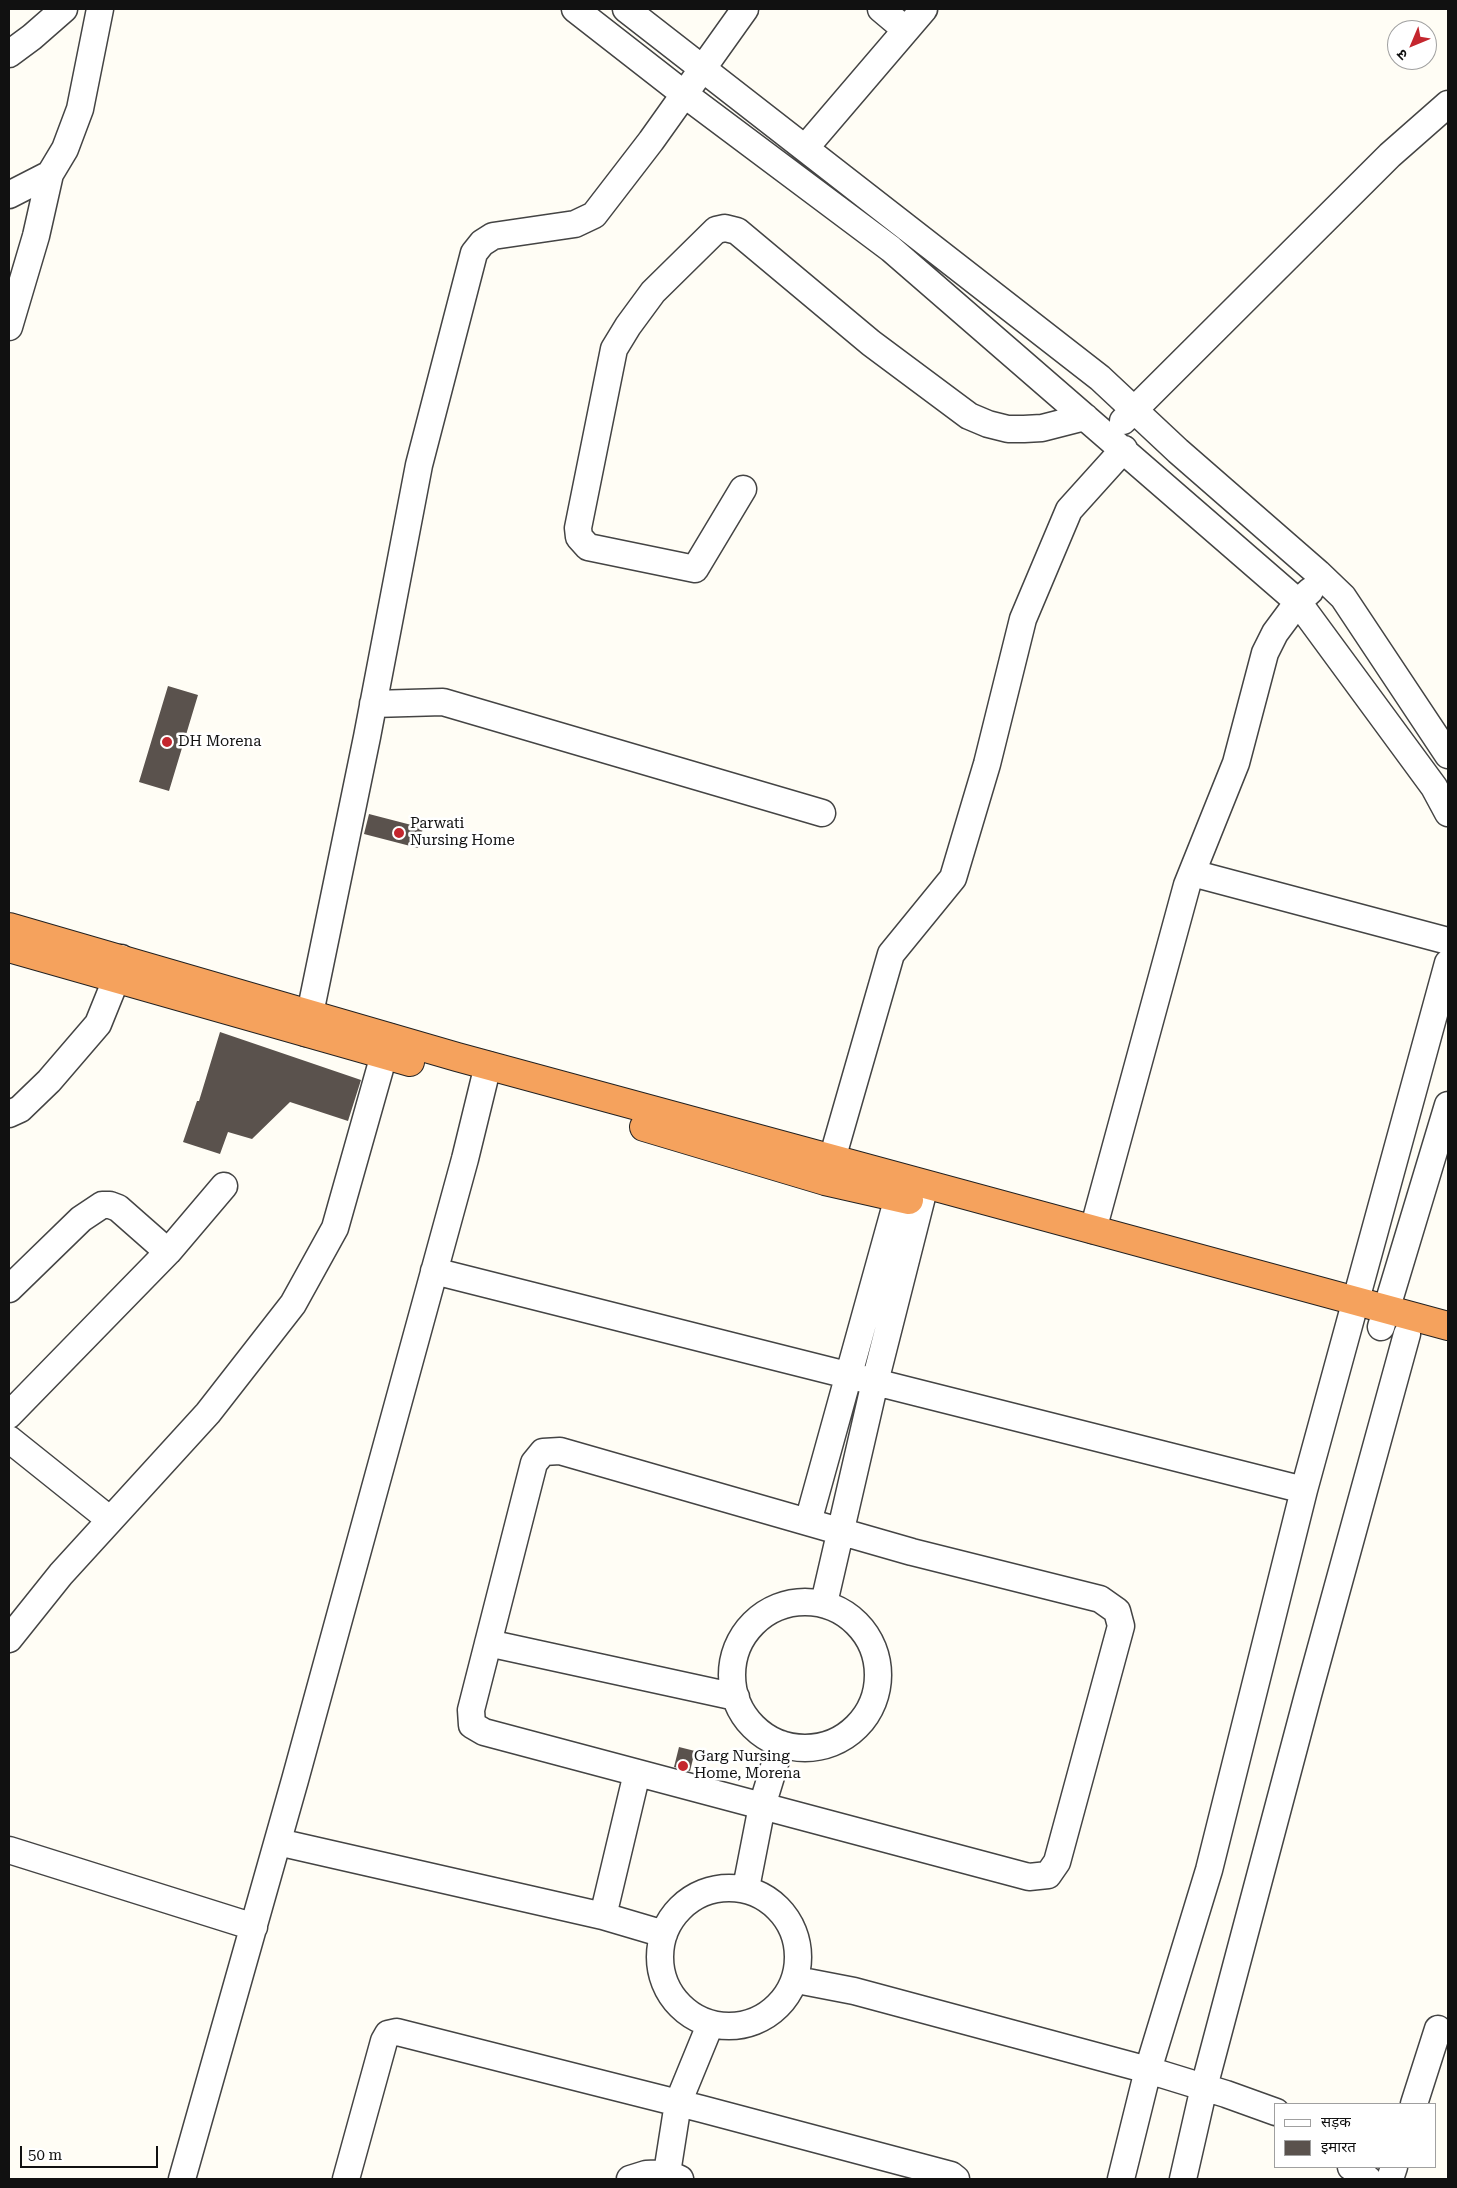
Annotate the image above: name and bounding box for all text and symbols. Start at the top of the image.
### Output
north arrow [1387,20,1437,70]
text: उ [1394,46,1411,63]
place label: DH Morena [178,733,261,751]
marker: DH Morena [160,735,174,749]
place label: Parwati Nursing Home [410,815,515,850]
marker: Parwati Nursing Home [392,826,406,840]
place label: Garg Nursing Home, Morena [694,1748,801,1783]
marker: Garg Nursing Home, Morena [676,1759,690,1773]
legend [1274,2103,1437,2168]
text: सड़क [1321,2113,1351,2131]
scale bar [22,2136,160,2168]
text: इमारत [1321,2138,1356,2156]
text: 50 m [28,2146,62,2164]

